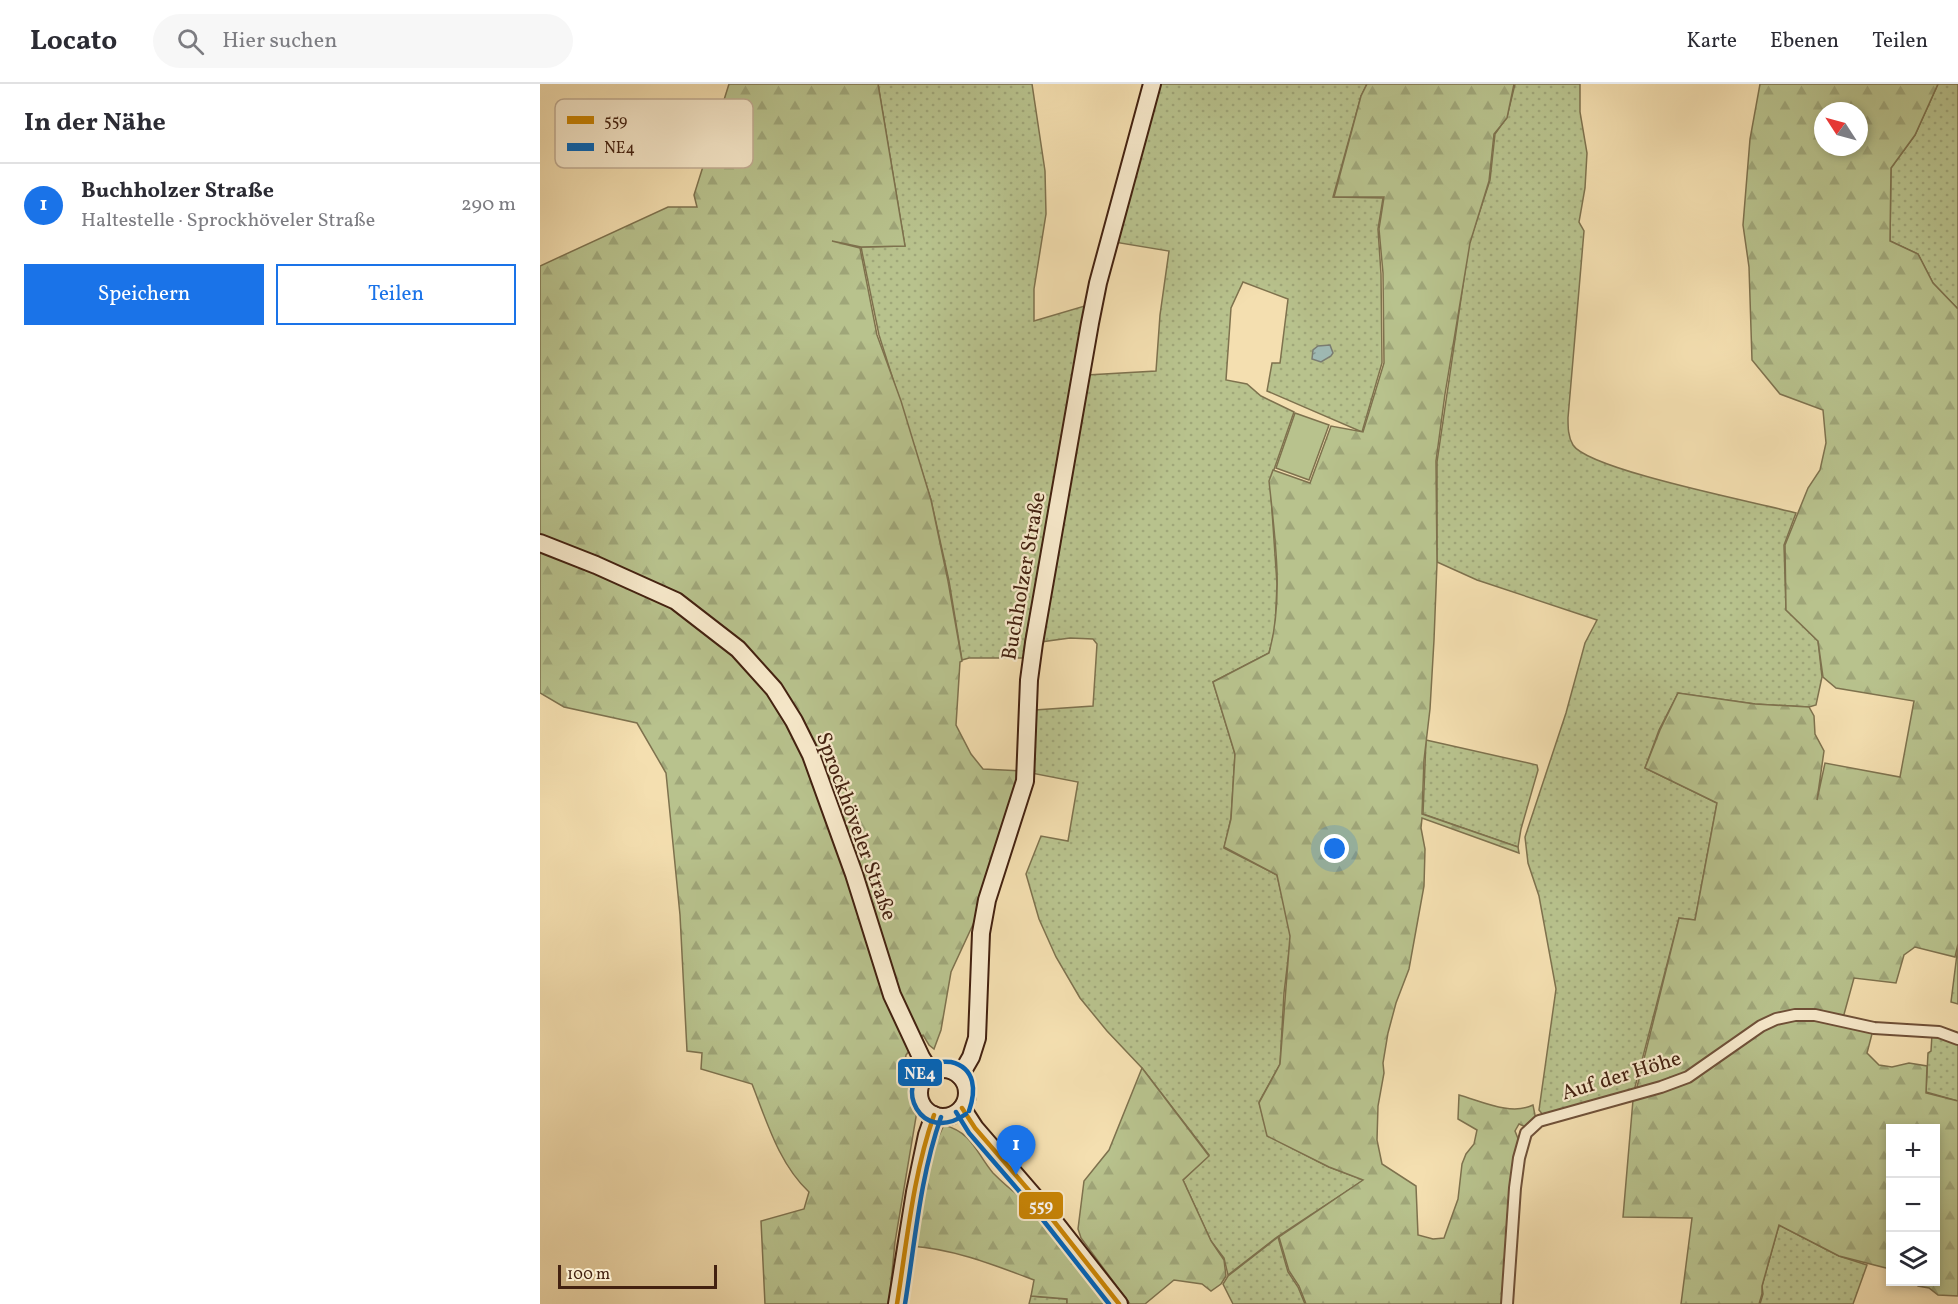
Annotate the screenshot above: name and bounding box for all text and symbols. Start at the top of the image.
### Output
search box [153,14,573,68]
text: Locato [30,22,117,61]
icon: search [174,25,207,58]
text: Hier suchen [222,26,337,57]
text: Karte [1686,27,1737,56]
text: Ebenen [1770,27,1839,56]
text: Teilen [1872,27,1928,56]
legend [555,99,753,168]
north arrow [1814,102,1868,156]
text: In der Nähe [24,105,166,141]
text: 559 [604,111,627,133]
text: NE4 [604,138,635,160]
text: Buchholzer Straße [81,176,274,207]
text: 1 [39,191,48,219]
text: 290 m [461,191,516,219]
text: Haltestelle · Sprockhöveler Straße [81,207,375,235]
button: Speichern [24,264,264,325]
button: Teilen [276,264,516,325]
street label: Buchholzer Straße [995,490,1054,663]
street label: Sprockhöveler Straße [808,728,903,925]
your location [1320,834,1349,863]
street label: Auf der Höhe [1558,1044,1685,1108]
line badge: NE4 [897,1058,943,1087]
text: NE4 [904,1064,936,1086]
map controls [1886,1124,1940,1286]
button: + [1886,1124,1940,1178]
pin: 1 [996,1126,1036,1175]
button: − [1886,1178,1940,1232]
line badge: 559 [1018,1191,1064,1220]
text: 559 [1029,1196,1053,1218]
button: layers [1886,1232,1940,1286]
scale bar [558,1262,717,1290]
text: 100 m [567,1264,610,1286]

